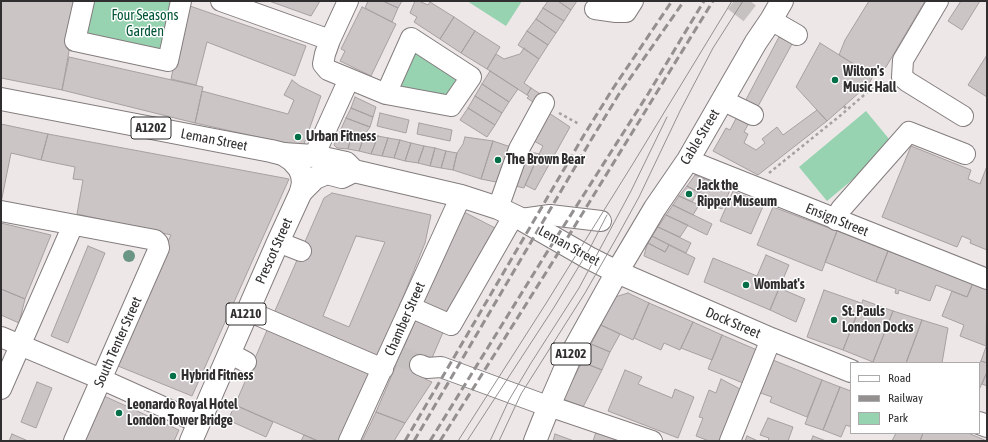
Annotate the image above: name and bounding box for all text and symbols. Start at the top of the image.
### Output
park label: Four Seasons Garden [112,8,178,40]
place label: Wilton's Music Hall [843,64,896,96]
marker: Wilton's Music Hall [830,75,840,85]
street label: Cable Street [677,106,723,168]
road number: A1202 [131,117,171,139]
street label: Leman Street [179,125,249,155]
place label: Urban Fitness [306,129,376,145]
marker: Urban Fitness [293,132,303,142]
place label: The Brown Bear [506,152,585,168]
marker: The Brown Bear [493,155,503,165]
place label: Jack the Ripper Museum [697,178,777,210]
marker: Jack the Ripper Museum [684,189,694,199]
street label: Ensign Street [803,200,871,240]
street label: Prescot Street [252,215,296,287]
street label: Leman Street [535,222,603,270]
place label: Wombat's [754,277,805,293]
street label: Chamber Street [381,279,429,359]
marker: Wombat's [741,280,751,290]
street label: South Tenter Street [91,294,145,390]
road number: A1210 [226,303,266,325]
street label: Dock Street [703,304,763,342]
place label: St. Pauls London Docks [842,304,913,336]
marker: St. Pauls London Docks [829,315,839,325]
road number: A1202 [551,343,591,365]
legend [850,362,980,434]
place label: Hybrid Fitness [181,368,253,384]
marker: Hybrid Fitness [168,371,178,381]
text: Road [888,371,911,385]
text: Railway [888,391,923,405]
place label: Leonardo Royal Hotel London Tower Bridge [127,397,238,430]
marker: Leonardo Royal Hotel London Tower Bridge [114,408,124,418]
text: Park [888,411,908,425]

